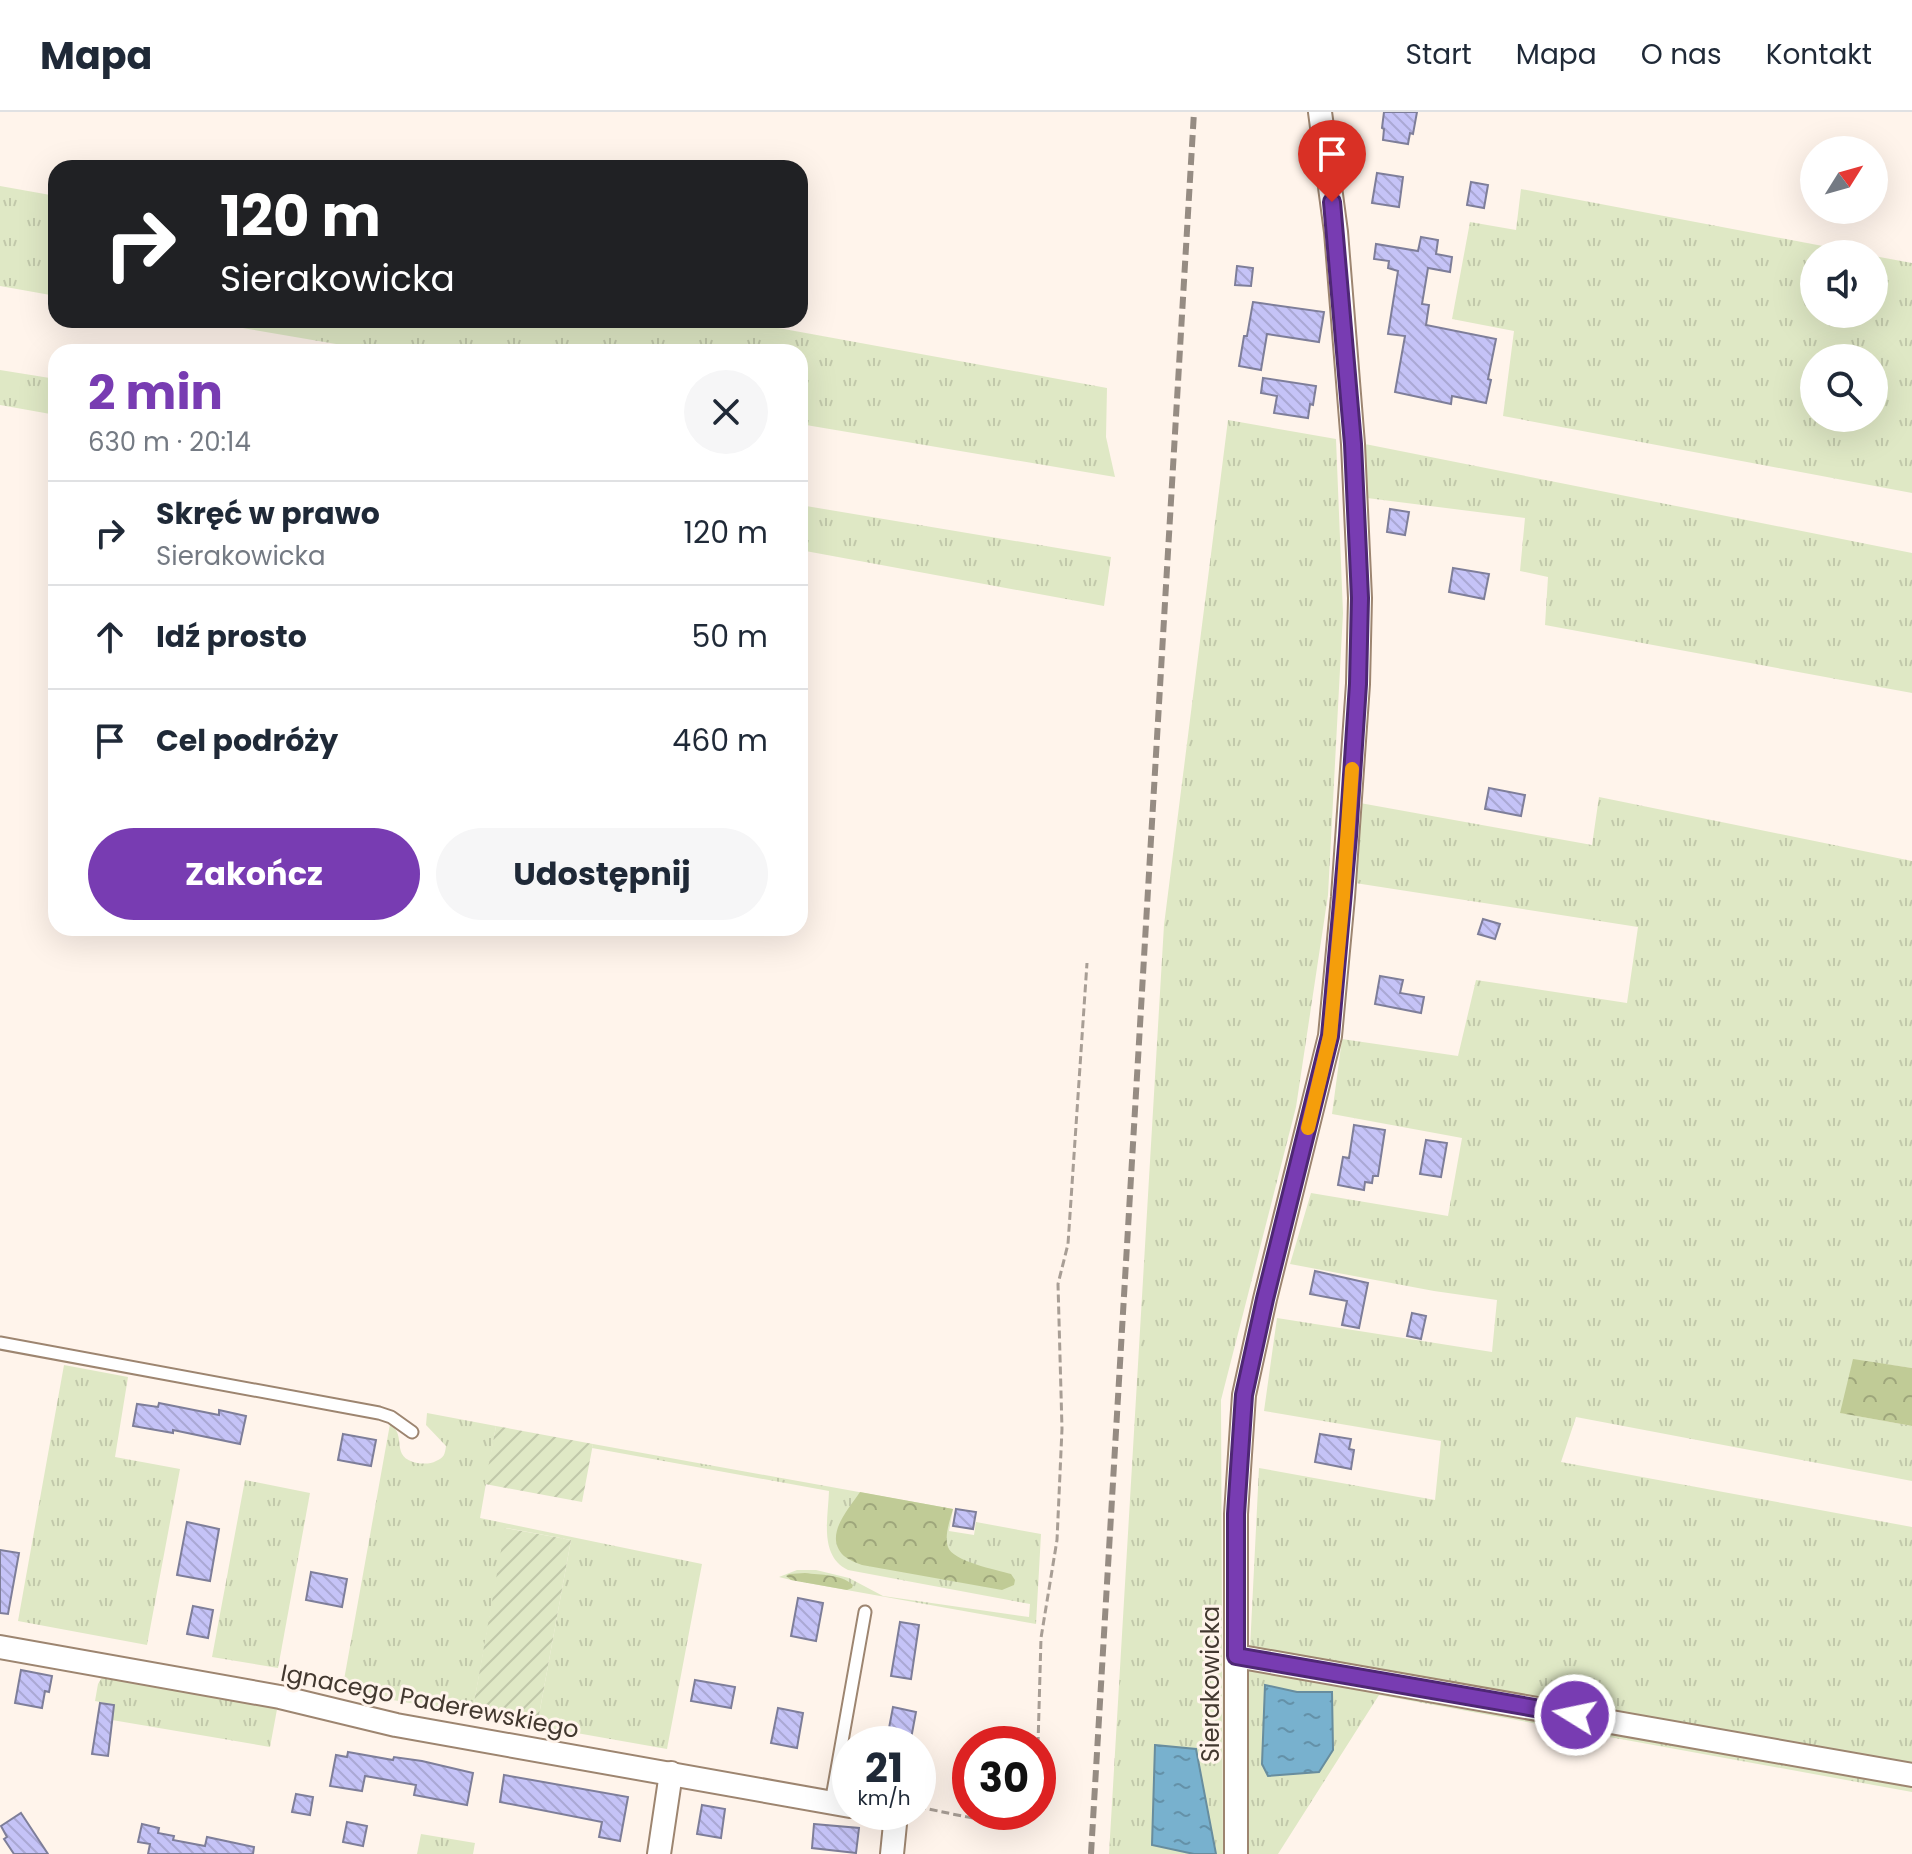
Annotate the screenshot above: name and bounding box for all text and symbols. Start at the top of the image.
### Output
text: Mapa [40,29,152,82]
text: Start [1406,35,1472,74]
text: Mapa [1516,35,1597,74]
text: O nas [1641,35,1722,74]
text: Kontakt [1766,35,1872,74]
pin [1298,120,1366,202]
icon: arrive [1310,132,1354,176]
north arrow [1800,136,1888,224]
map controls [1800,136,1888,432]
text: 120 m [220,177,381,256]
icon: right [88,192,192,296]
button: sound [1800,240,1888,328]
text: Sierakowicka [220,253,455,304]
button: search [1800,344,1888,432]
text: 2 min [88,359,223,426]
button: close [684,370,768,454]
text: 630 m · 20:14 [88,424,251,460]
text: Skręć w prawo [156,492,380,535]
icon: right [88,511,132,555]
text: 120 m [683,511,768,554]
text: Sierakowicka [156,538,326,574]
icon: ahead [88,615,132,659]
text: Idź prosto [156,615,307,658]
text: 50 m [691,615,768,658]
icon: arrive [88,719,132,763]
text: Cel podróży [156,719,338,762]
text: 460 m [672,719,768,762]
button: Zakończ [88,828,420,920]
button: Udostępnij [436,828,768,920]
street label: Sierakowicka [1194,1606,1227,1762]
street label: Ignacego Paderewskiego [278,1656,582,1746]
position arrow [1533,1673,1617,1757]
speed limit sign: 30 [952,1726,1056,1830]
text: 21 [865,1740,903,1796]
text: km/h [857,1784,911,1812]

